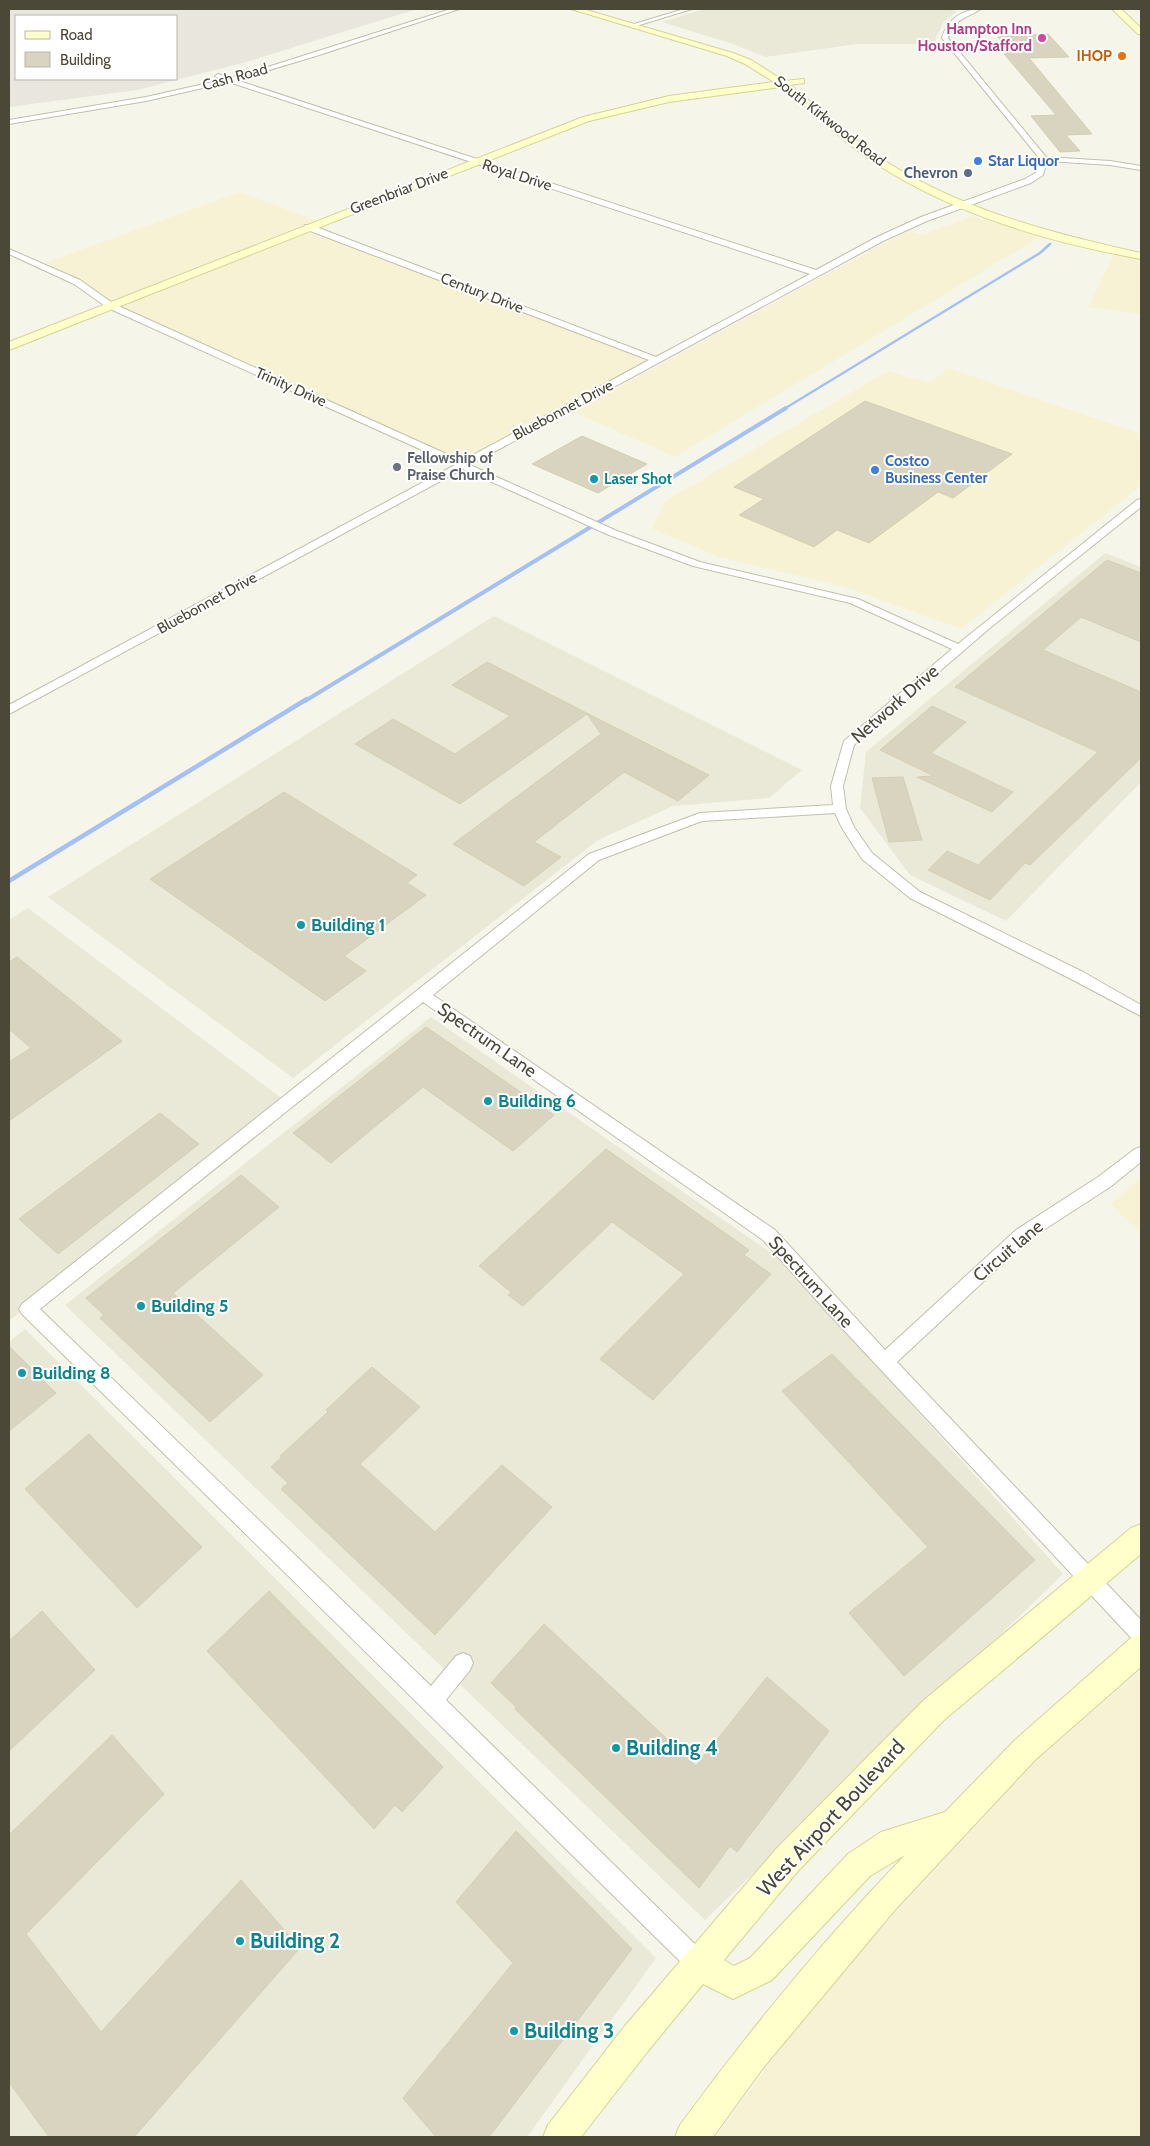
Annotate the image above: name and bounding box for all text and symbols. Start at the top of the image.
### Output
legend [15,15,178,80]
place label: Hampton Inn Houston/Stafford [918,20,1032,55]
text: Road [60,26,93,44]
marker: Hampton Inn Houston/Stafford [1036,32,1048,44]
place label: IHOP [1076,47,1112,65]
marker: IHOP [1116,50,1128,62]
text: Building [60,51,111,69]
street label: Cash Road [200,60,270,94]
street label: South Kirkwood Road [771,72,889,170]
place label: Star Liquor [988,152,1059,170]
street label: Royal Drive [480,155,554,195]
marker: Star Liquor [972,155,984,167]
street label: Greenbriar Drive [347,164,451,218]
place label: Chevron [904,164,958,182]
marker: Chevron [962,167,974,179]
street label: Century Drive [438,269,526,317]
street label: Trinity Drive [253,363,330,411]
street label: Bluebonnet Drive [510,376,617,444]
place label: Fellowship of Praise Church [407,449,495,484]
place label: Costco Business Center [885,452,987,487]
marker: Fellowship of Praise Church [391,461,403,473]
marker: Costco Business Center [869,464,881,476]
place label: Laser Shot [604,470,672,488]
marker: Laser Shot [588,473,600,485]
street label: Bluebonnet Drive [154,568,260,638]
street label: Network Drive [847,660,943,748]
place label: Building 1 [311,914,385,936]
marker: Building 1 [295,919,307,931]
street label: Spectrum Lane [433,998,541,1082]
place label: Building 6 [498,1090,576,1112]
marker: Building 6 [482,1095,494,1107]
street label: Circuit lane [969,1215,1047,1287]
street label: Spectrum Lane [764,1232,858,1332]
place label: Building 5 [151,1295,228,1317]
marker: Building 5 [135,1300,147,1312]
place label: Building 8 [32,1362,111,1384]
marker: Building 8 [16,1367,28,1379]
street label: West Airport Boulevard [752,1734,910,1901]
place label: Building 4 [626,1735,718,1760]
marker: Building 4 [610,1742,622,1754]
place label: Building 2 [250,1928,340,1953]
marker: Building 2 [234,1935,246,1947]
place label: Building 3 [524,2018,614,2043]
marker: Building 3 [508,2025,520,2037]

